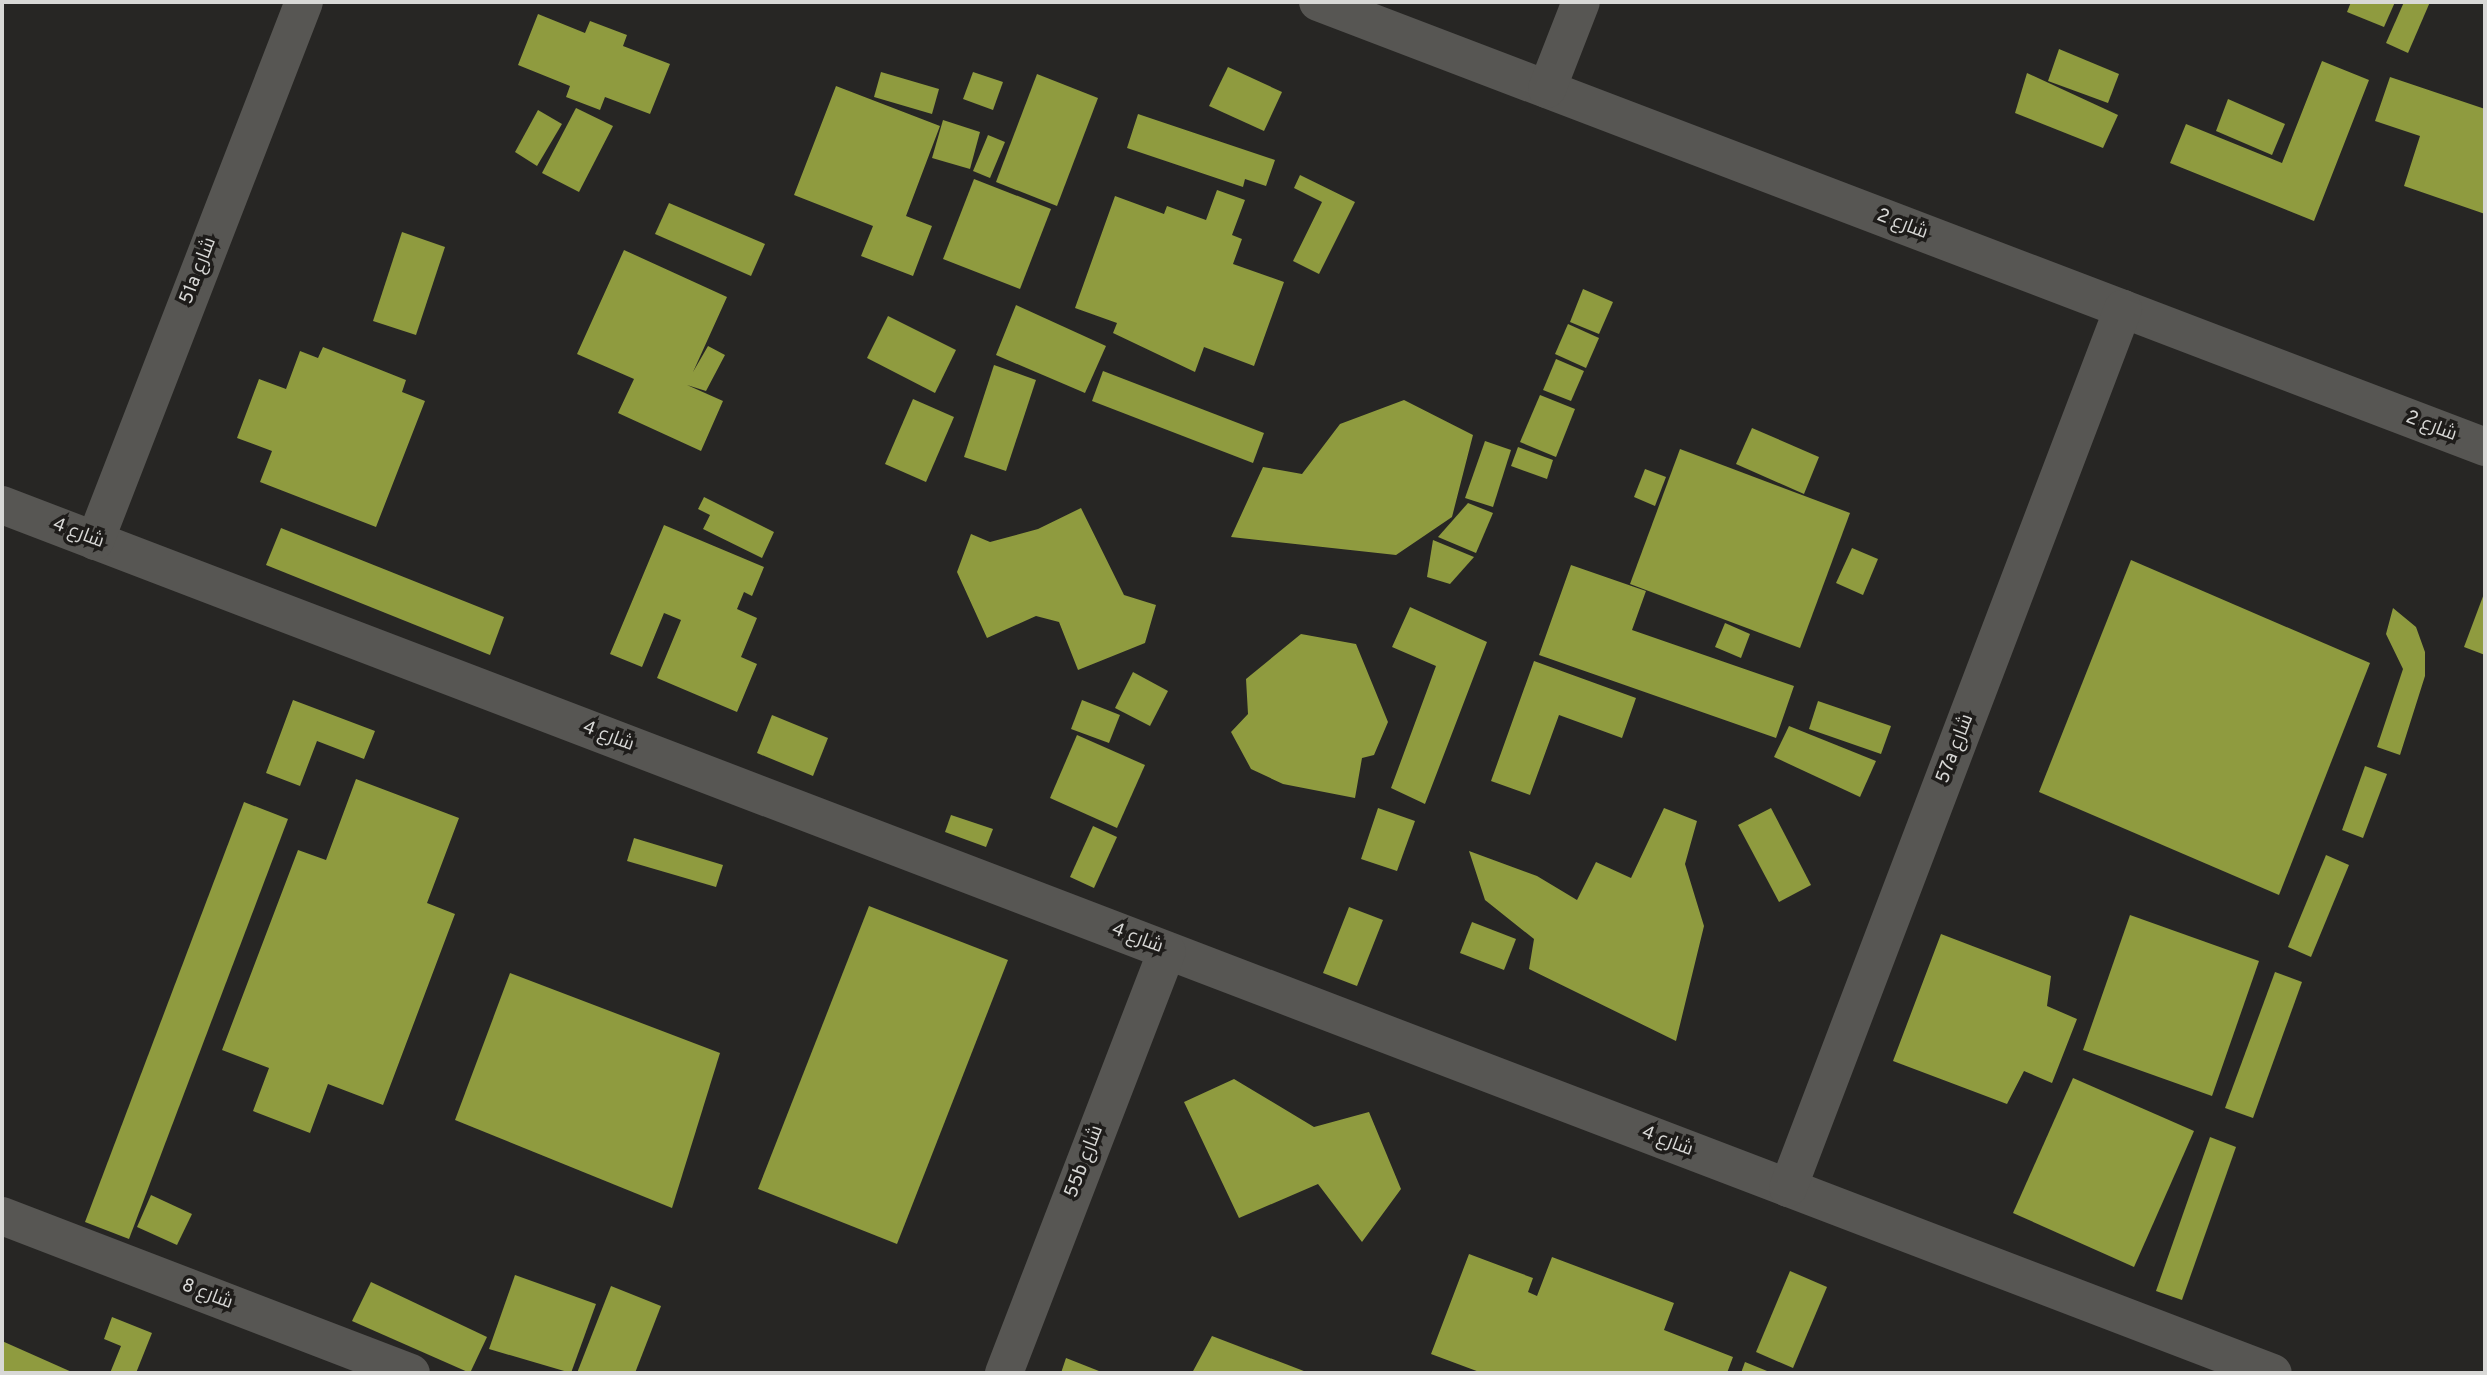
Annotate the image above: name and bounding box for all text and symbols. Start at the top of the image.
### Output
street label: شارع 2 [1873,205,1931,245]
street label: 51a شارع [176,234,222,308]
street label: شارع 2 [2402,407,2460,447]
street label: شارع 4 [49,514,107,554]
street label: 57a شارع [1932,711,1980,787]
street label: شارع 4 [579,717,637,757]
street label: شارع 4 [1108,919,1166,959]
street label: شارع 4 [1638,1122,1696,1162]
street label: 55b شارع [1061,1123,1109,1201]
street label: شارع 8 [178,1275,236,1315]

